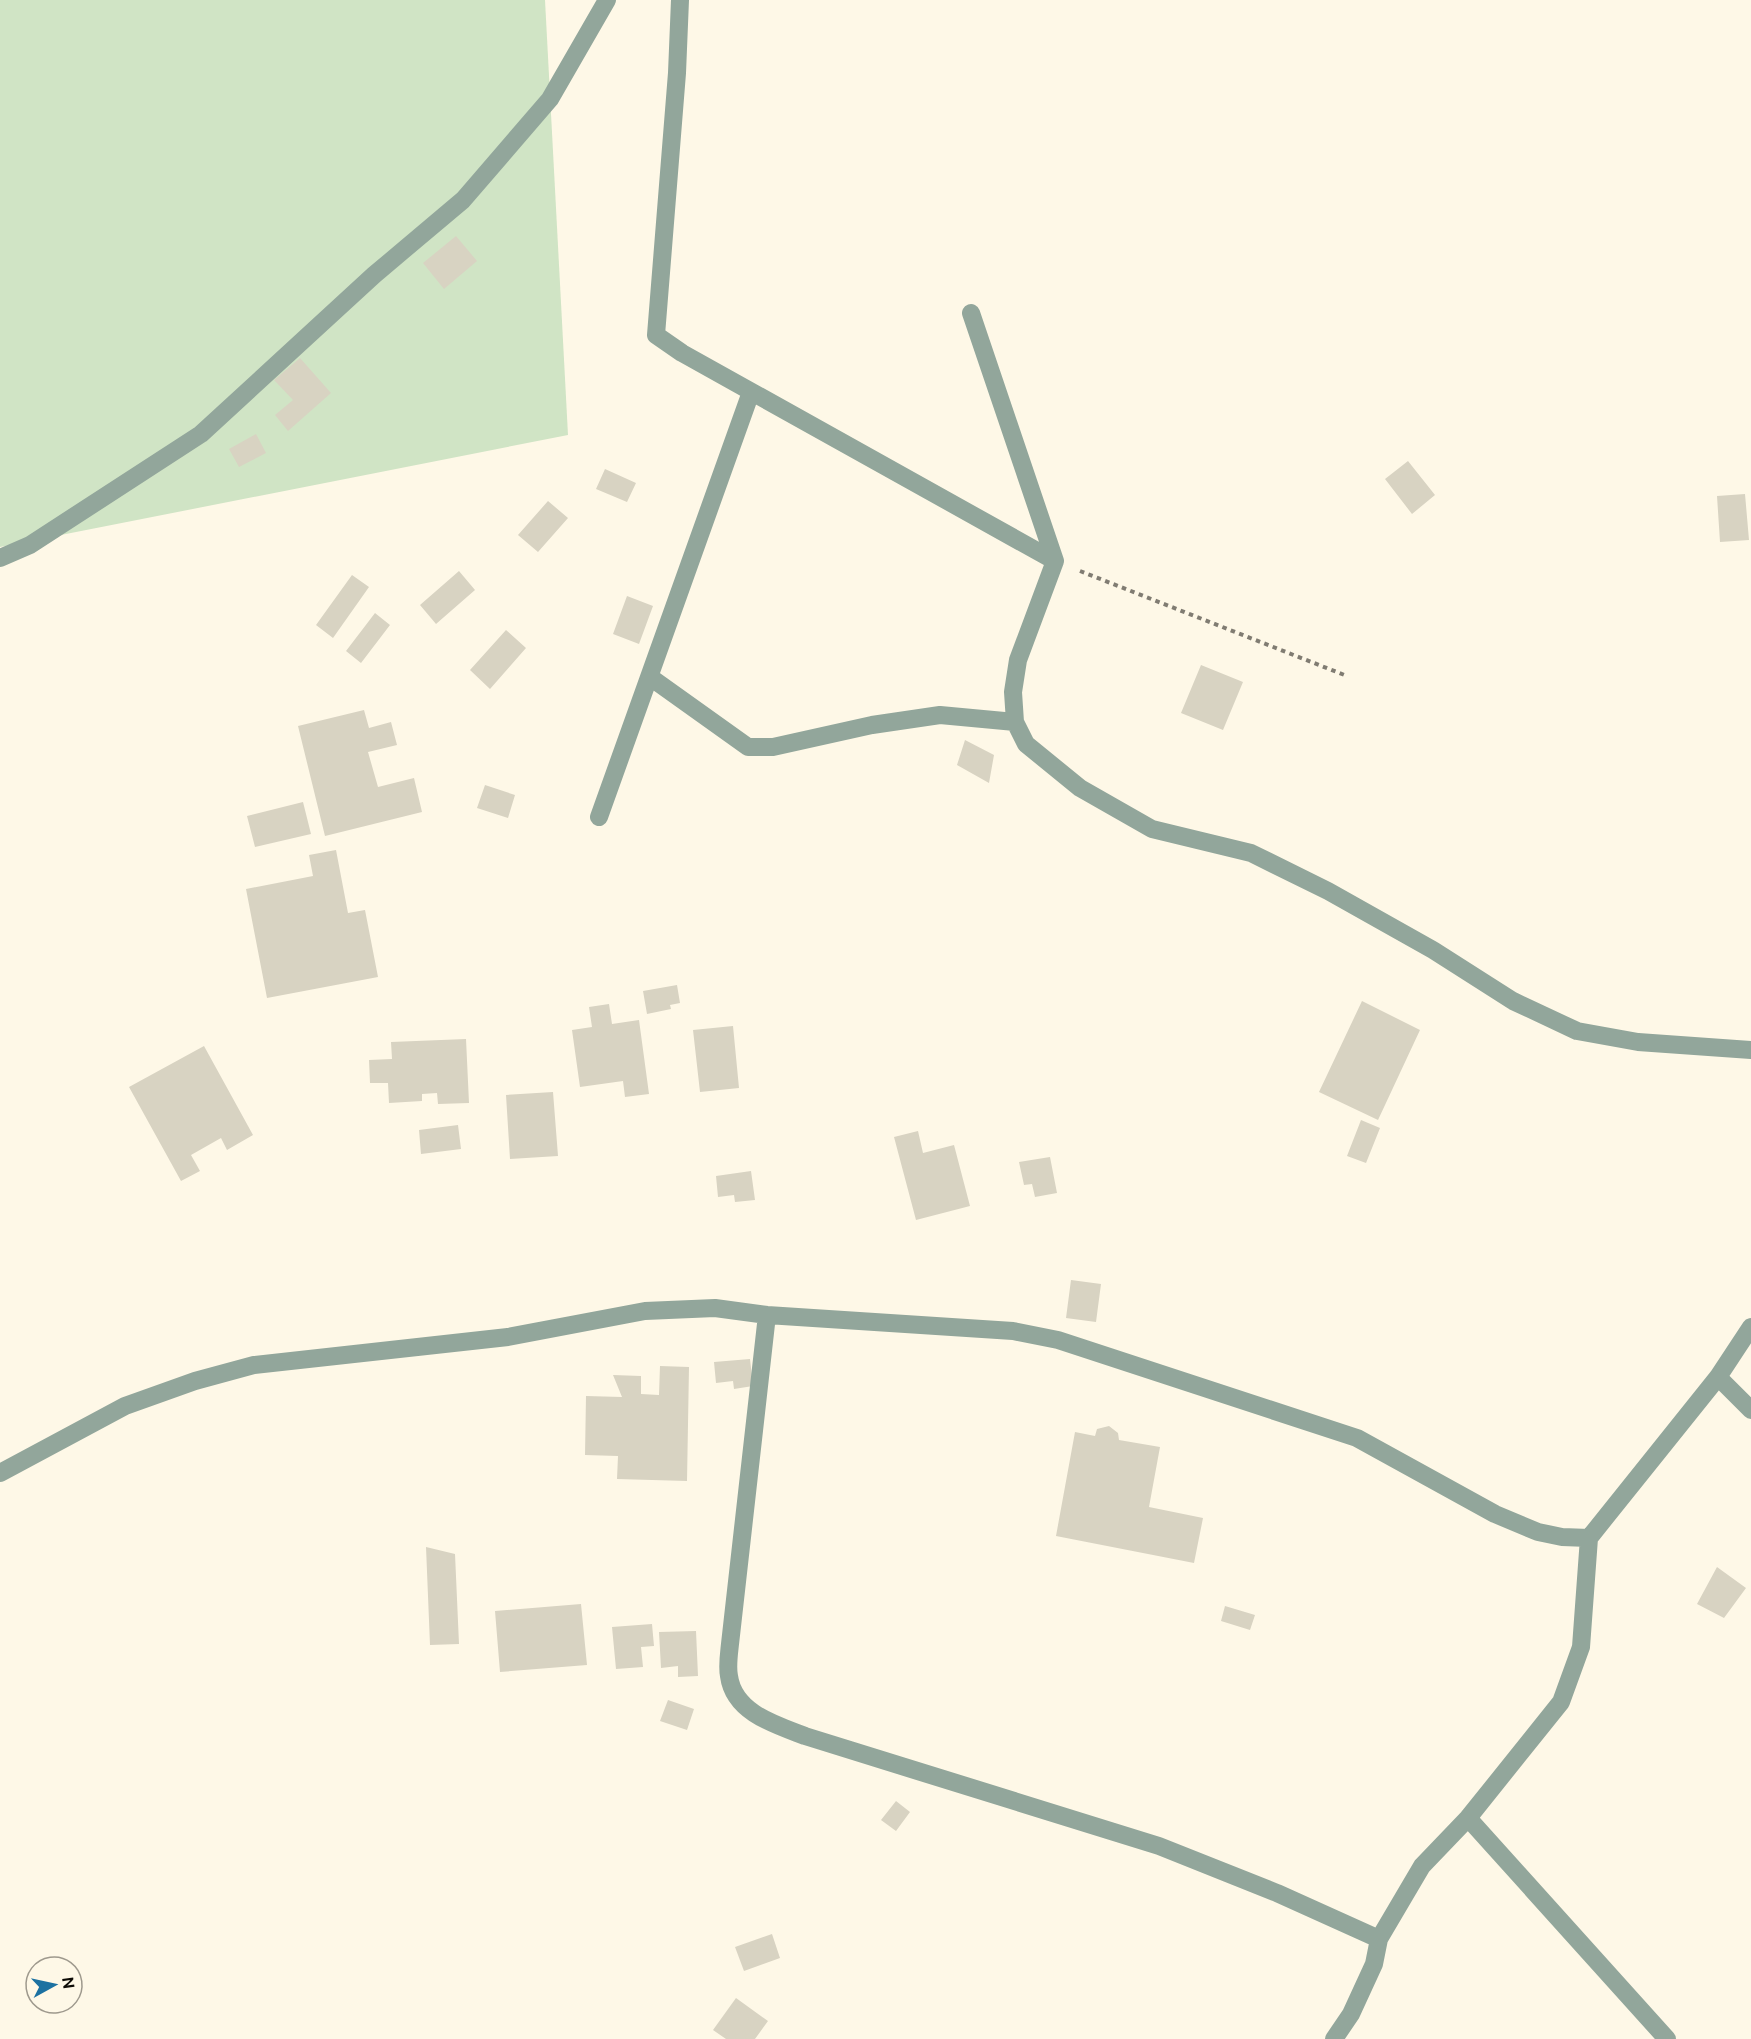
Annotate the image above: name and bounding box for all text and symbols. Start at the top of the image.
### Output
north arrow [24,1955,84,2015]
text: N [59,1976,79,1990]

